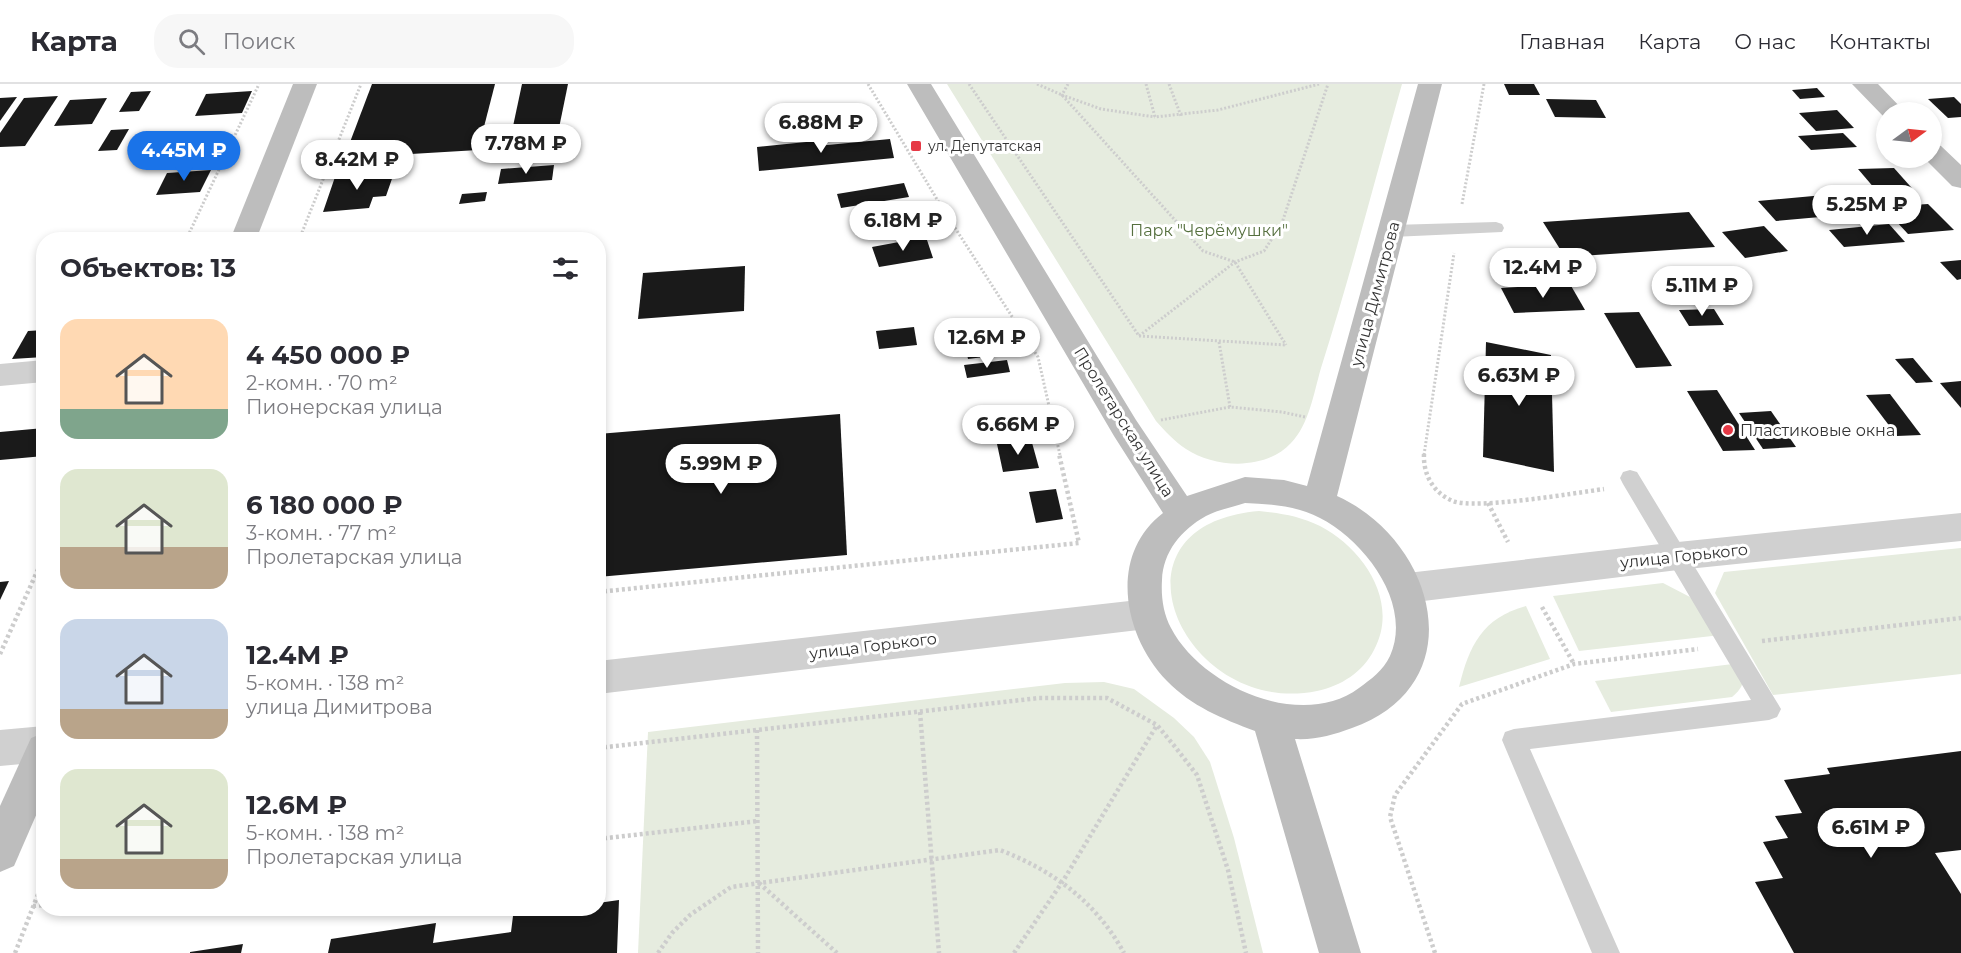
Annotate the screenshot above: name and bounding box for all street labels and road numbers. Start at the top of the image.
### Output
street label: улица Димитрова [1346,219,1403,370]
street label: Пролетарская улица [1070,344,1178,500]
street label: улица Горького [1618,540,1749,572]
street label: улица Горького [807,629,938,663]

